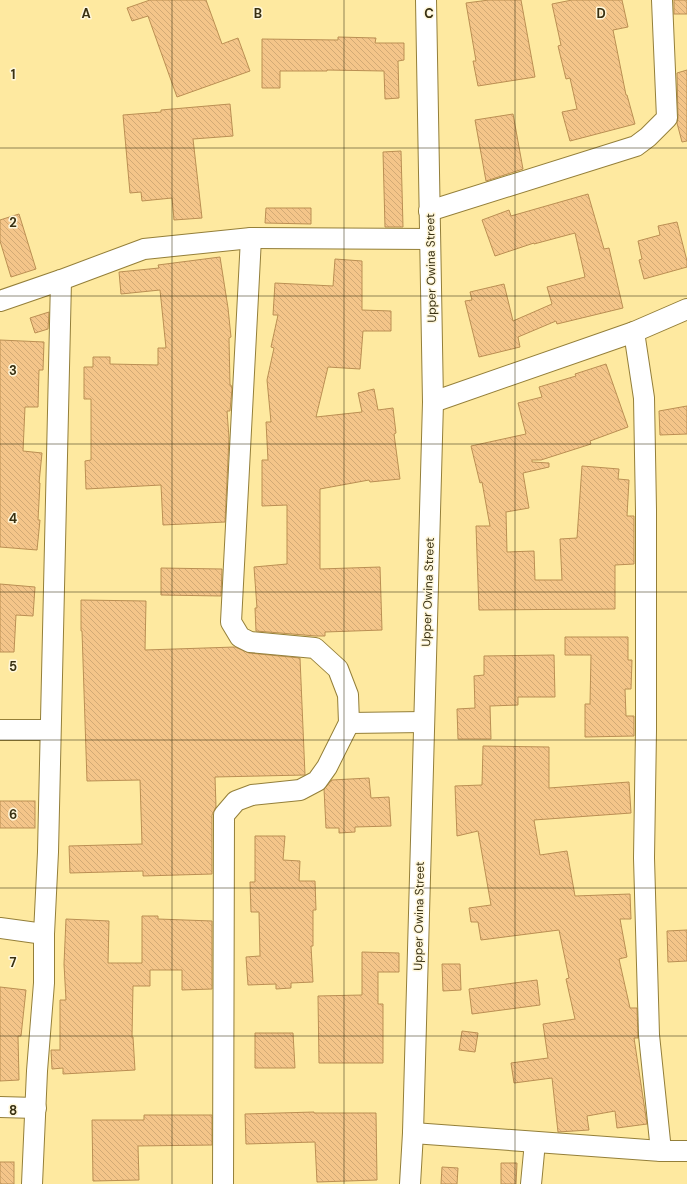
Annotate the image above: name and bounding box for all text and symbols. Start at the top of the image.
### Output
text: A [81,5,91,22]
text: B [254,5,262,22]
text: C [424,5,434,22]
text: D [596,5,606,22]
text: 1 [11,66,15,83]
street label: Upper Owina Street [422,213,440,323]
text: 2 [9,214,17,231]
text: 3 [9,362,17,379]
text: 4 [9,510,17,527]
street label: Upper Owina Street [418,537,438,647]
text: 5 [9,658,17,675]
text: 6 [9,806,17,823]
street label: Upper Owina Street [410,861,428,971]
text: 7 [10,954,17,971]
text: 8 [9,1102,17,1119]

